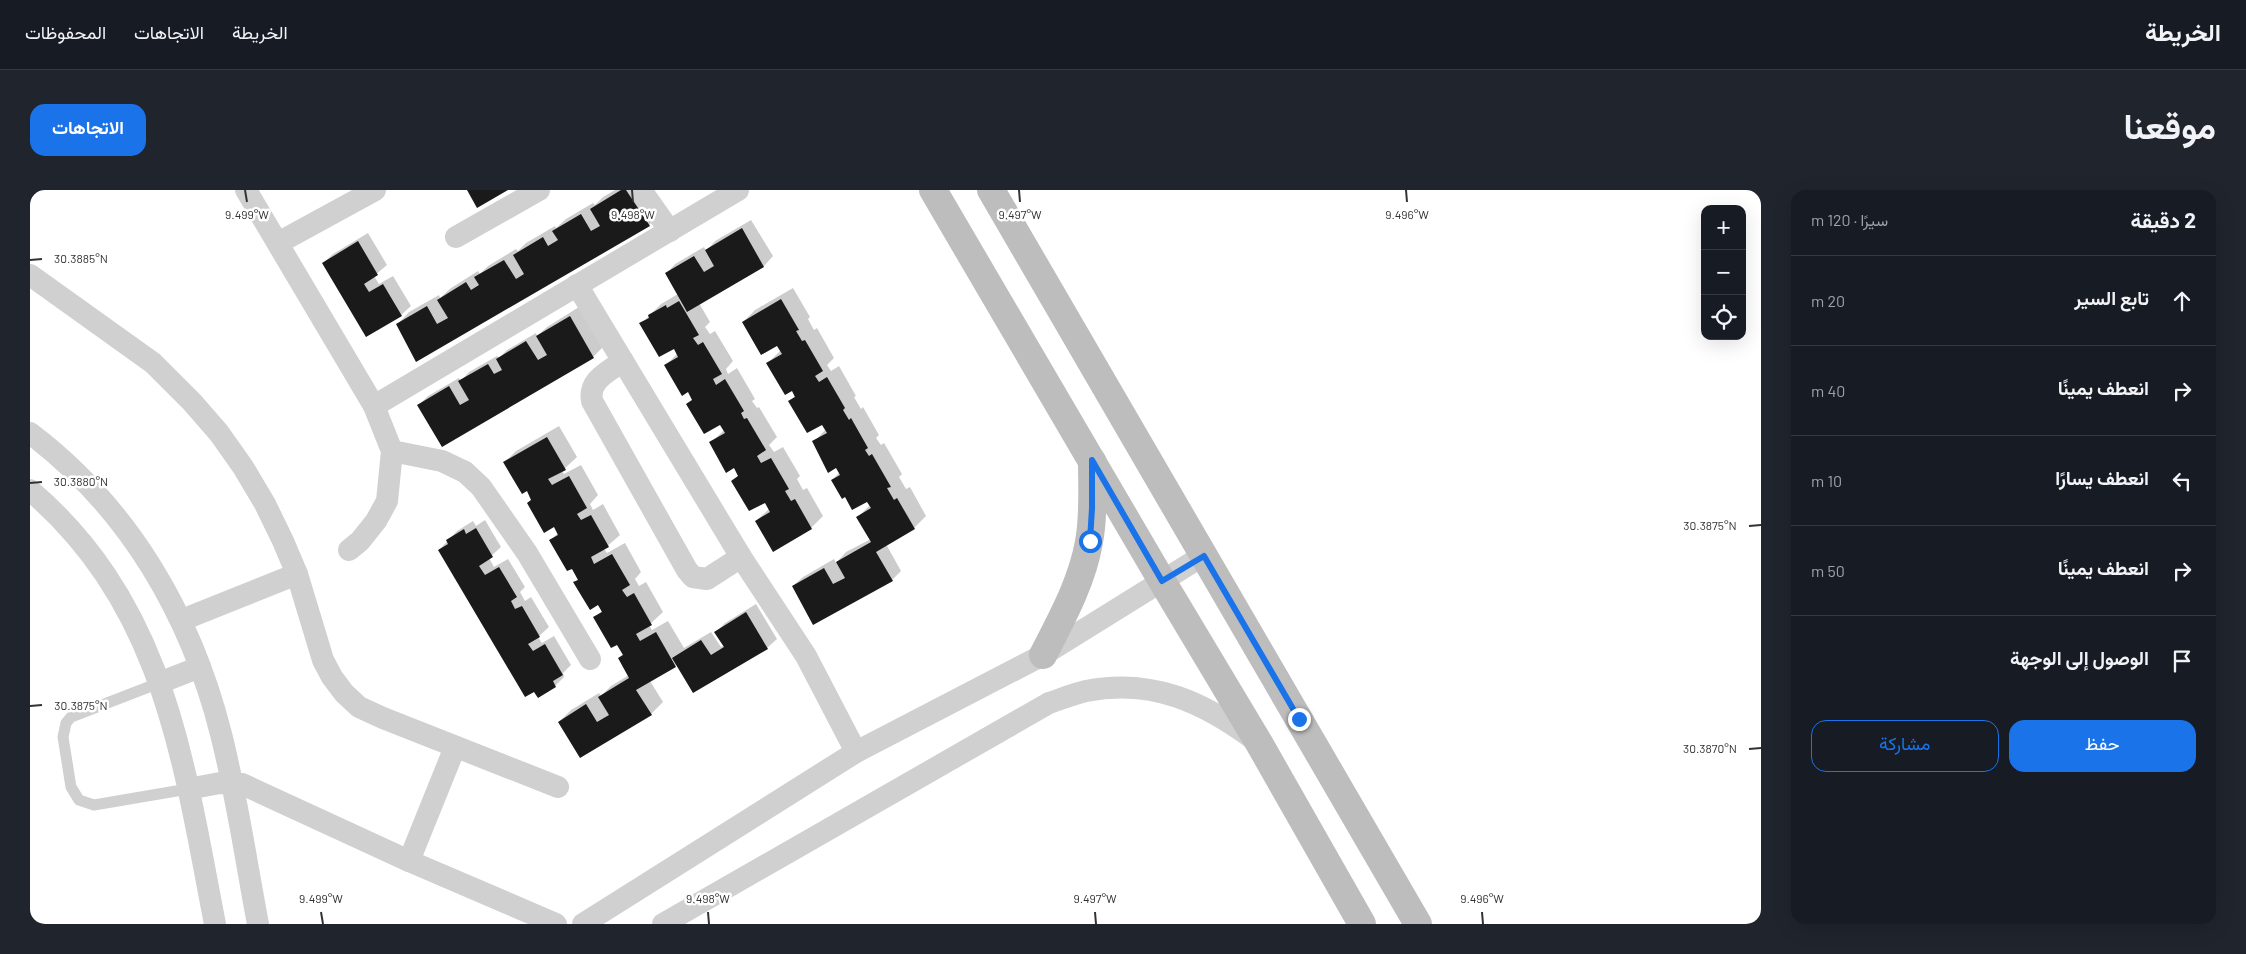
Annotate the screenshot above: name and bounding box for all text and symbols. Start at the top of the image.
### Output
text: الخريطة [2145,17,2221,46]
text: المحفوظات [25,21,106,43]
text: الاتجاهات [134,21,204,43]
text: الخريطة [232,21,288,43]
button: الاتجاهات [30,104,146,156]
text: موقعنا [2123,104,2216,146]
map controls [1701,205,1746,340]
button: + [1701,205,1746,250]
text: 9.499°W [225,207,269,221]
text: 9.498°W [611,207,655,221]
text: 9.497°W [998,207,1042,221]
text: 9.496°W [1385,207,1429,221]
text: 2 دقيقة [2131,207,2196,232]
text: سيرًا · 120 m [1811,210,1888,229]
button: − [1701,250,1746,295]
text: 30.3885°N [54,251,108,265]
text: تابع السير [2074,286,2149,309]
icon: ahead [2168,287,2196,315]
text: 20 m [1811,291,1845,310]
button: locate [1701,295,1746,340]
text: انعطف يمينًا [2058,376,2149,399]
icon: right [2168,377,2196,405]
text: 40 m [1811,381,1845,400]
text: انعطف يسارًا [2055,466,2149,489]
icon: left [2168,467,2196,495]
text: 10 m [1811,471,1842,490]
text: 30.3880°N [54,474,108,488]
text: 30.3875°N [1683,518,1737,532]
route start [1079,530,1102,553]
text: انعطف يمينًا [2058,556,2149,579]
icon: right [2168,557,2196,585]
text: 50 m [1811,561,1845,580]
text: الوصول إلى الوجهة [2010,646,2149,669]
icon: arrive [2168,647,2196,675]
text: 30.3875°N [54,698,108,712]
route end [1288,708,1311,731]
button: مشاركة [1811,720,1999,772]
button: حفظ [2009,720,2196,772]
text: 30.3870°N [1683,741,1737,755]
text: 9.499°W [299,891,343,905]
text: 9.498°W [686,891,730,905]
text: 9.497°W [1073,891,1117,905]
text: 9.496°W [1460,891,1504,905]

